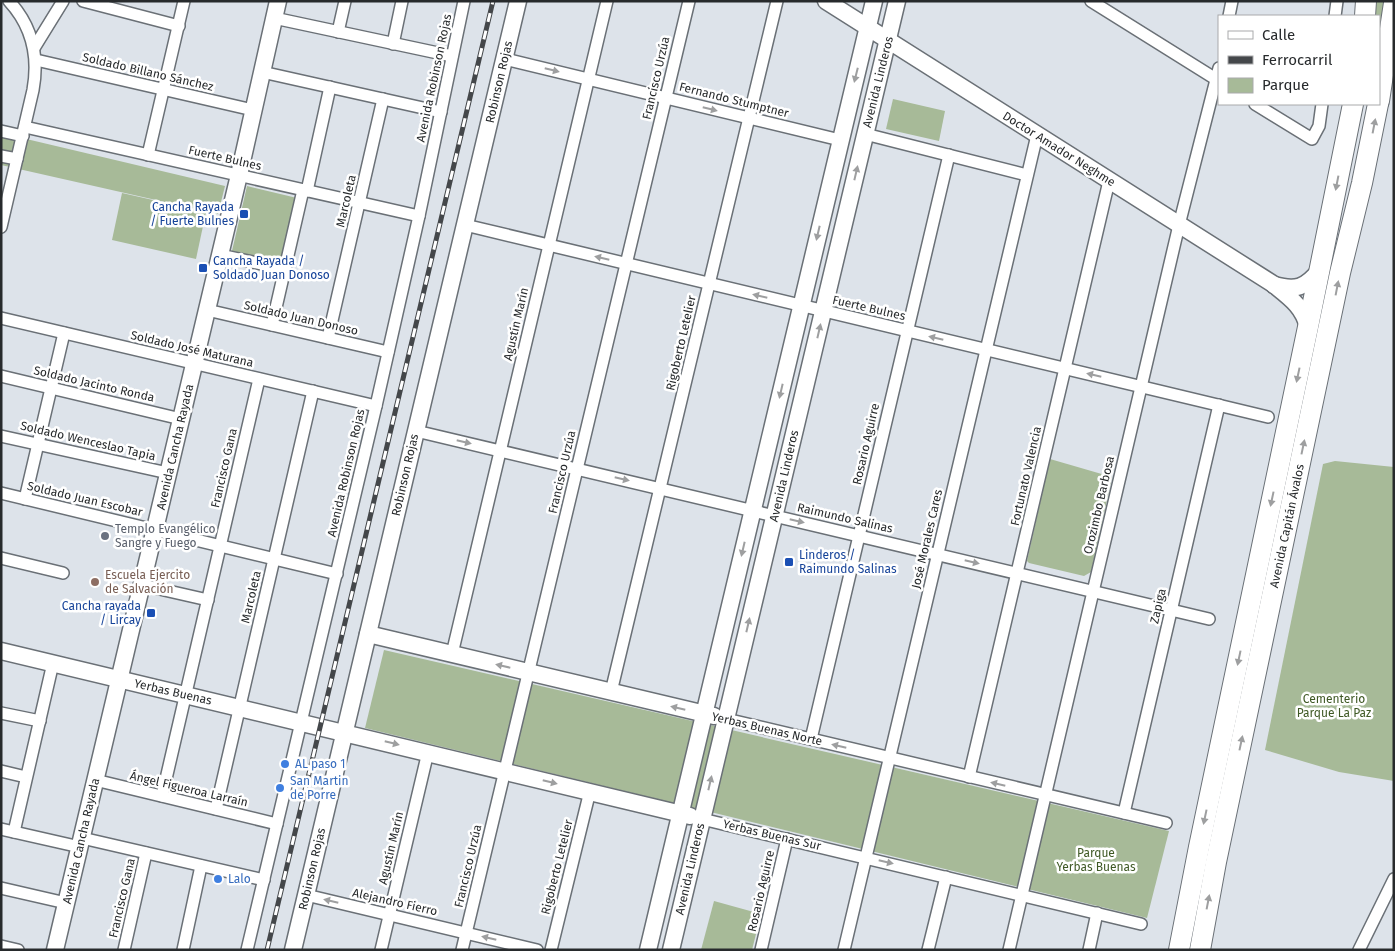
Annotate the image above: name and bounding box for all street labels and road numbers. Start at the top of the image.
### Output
street label: Avenida Robinson Rojas [414,12,454,143]
street label: Francisco Urzúa [640,35,672,121]
street label: Avenida Linderos [860,35,896,129]
street label: Robinson Rojas [483,39,515,124]
street label: Soldado Billano Sánchez [81,50,215,94]
street label: Fernando Stumptner [678,80,791,120]
street label: Doctor Amador Neghme [1000,109,1118,189]
street label: Fuerte Bulnes [187,143,263,173]
street label: Marcoleta [333,173,359,229]
street label: Agustín Marín [501,286,531,362]
street label: Fuerte Bulnes [831,293,907,323]
street label: Rigoberto Letelier [663,294,699,392]
street label: Soldado Juan Donoso [242,298,360,338]
street label: Soldado José Maturana [129,328,255,370]
street label: Soldado Jacinto Ronda [32,363,156,405]
street label: Avenida Cancha Rayada [154,383,196,511]
street label: Rosario Aguirre [850,402,882,486]
street label: Avenida Robinson Rojas [325,407,368,538]
street label: Soldado Wenceslao Tapia [19,419,157,463]
street label: Fortunato Valencia [1008,425,1044,527]
street label: Francisco Gana [208,427,240,509]
street label: Avenida Linderos [767,428,801,523]
street label: Francisco Urzúa [546,429,578,515]
street label: Robinson Rojas [389,432,421,517]
street label: Orozimbo Barbosa [1081,455,1117,555]
street label: Avenida Capitán Ávalos [1266,462,1307,589]
street label: Soldado Juan Escobar [26,479,144,519]
street label: José Morales Cares [909,488,945,590]
street label: Raimundo Salinas [796,500,895,536]
street label: Marcoleta [238,569,264,625]
street label: Zapiga [1147,587,1169,625]
street label: Yerbas Buenas [133,676,214,708]
street label: Yerbas Buenas Norte [710,709,824,749]
street label: Ángel Figueroa Larraín [129,768,250,809]
street label: Avenida Cancha Rayada [60,777,102,905]
street label: Agustín Marín [376,810,406,886]
street label: Yerbas Buenas Sur [721,817,823,853]
street label: Rigoberto Letelier [538,818,576,916]
street label: Avenida Linderos [673,821,707,916]
street label: Francisco Urzúa [452,823,484,909]
street label: Robinson Rojas [296,826,328,911]
street label: Rosario Aguirre [745,849,777,933]
street label: Francisco Gana [106,857,138,939]
street label: Alejandro Fierro [351,885,439,919]

